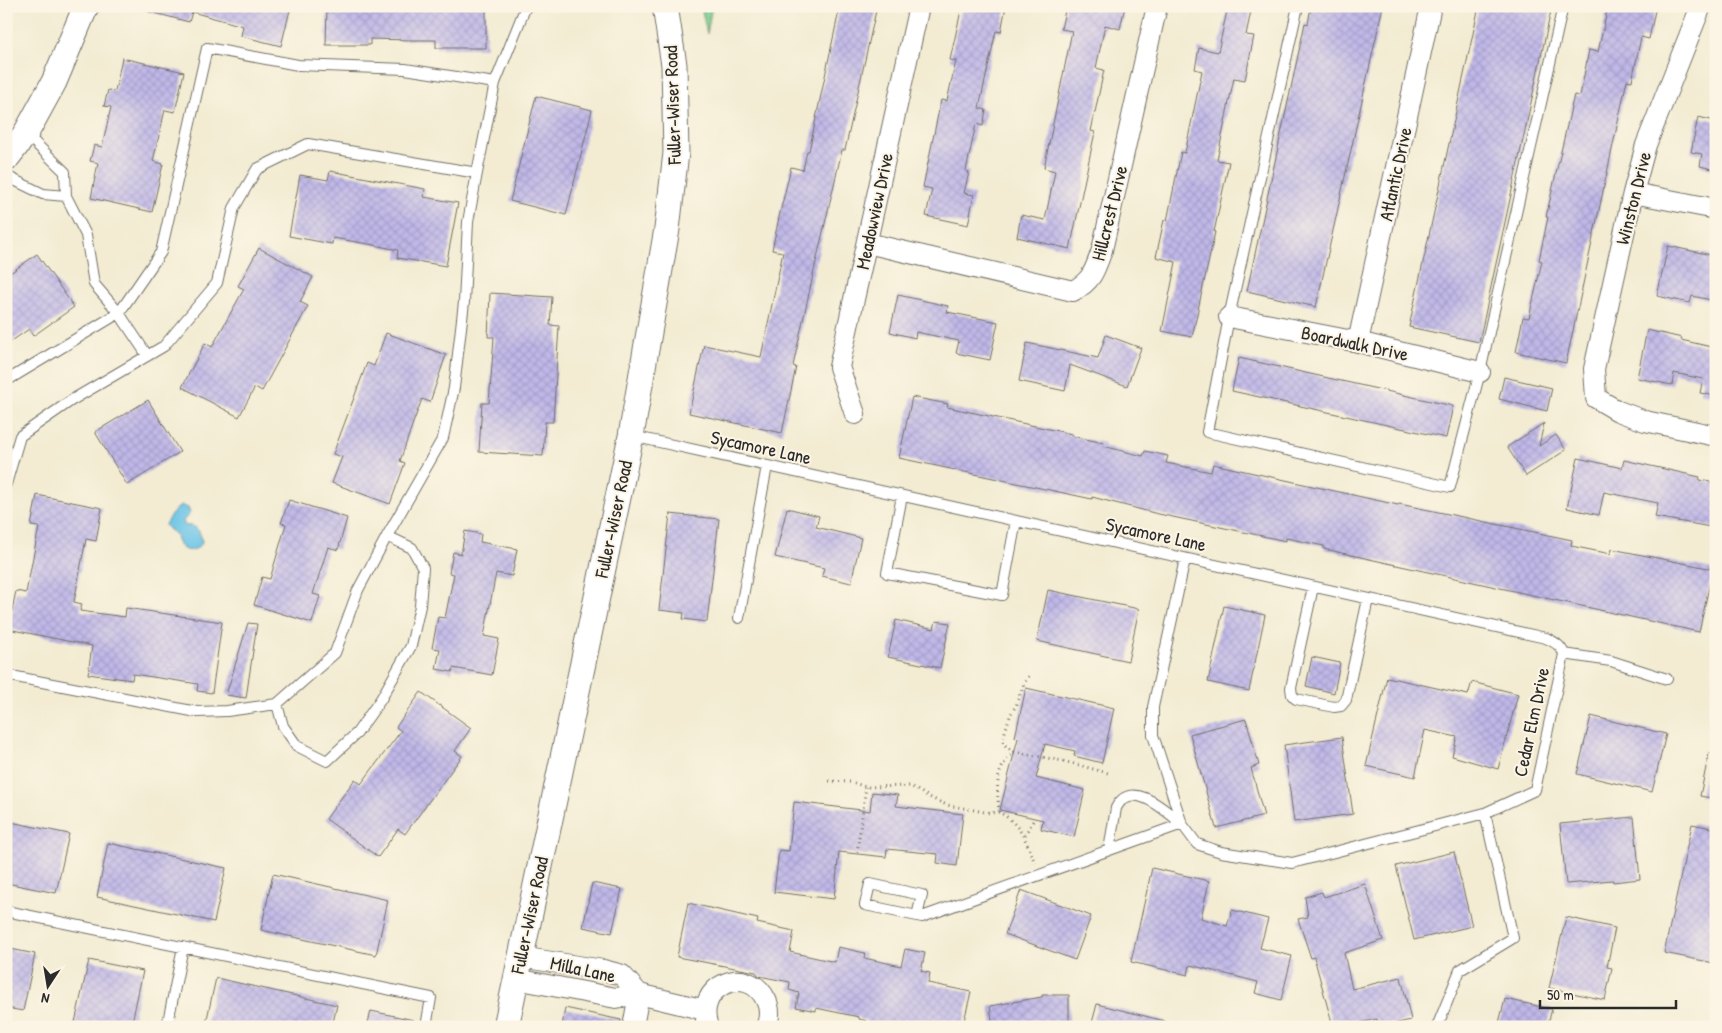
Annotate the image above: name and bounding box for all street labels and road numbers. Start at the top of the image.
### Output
street label: Fuller-Wiser Road [657,44,687,166]
street label: Atlantic Drive [1372,124,1418,223]
street label: Winston Drive [1609,148,1657,247]
street label: Meadowview Drive [849,150,899,272]
street label: Hillcrest Drive [1085,162,1134,263]
street label: Boardwalk Drive [1299,319,1411,367]
street label: Sycamore Lane [708,424,814,470]
street label: Fuller-Wiser Road [588,457,638,581]
street label: Sycamore Lane [1103,511,1209,557]
street label: Cedar Elm Drive [1507,665,1555,779]
street label: Fuller-Wiser Road [504,853,554,977]
street label: Milla Lane [548,949,619,989]

